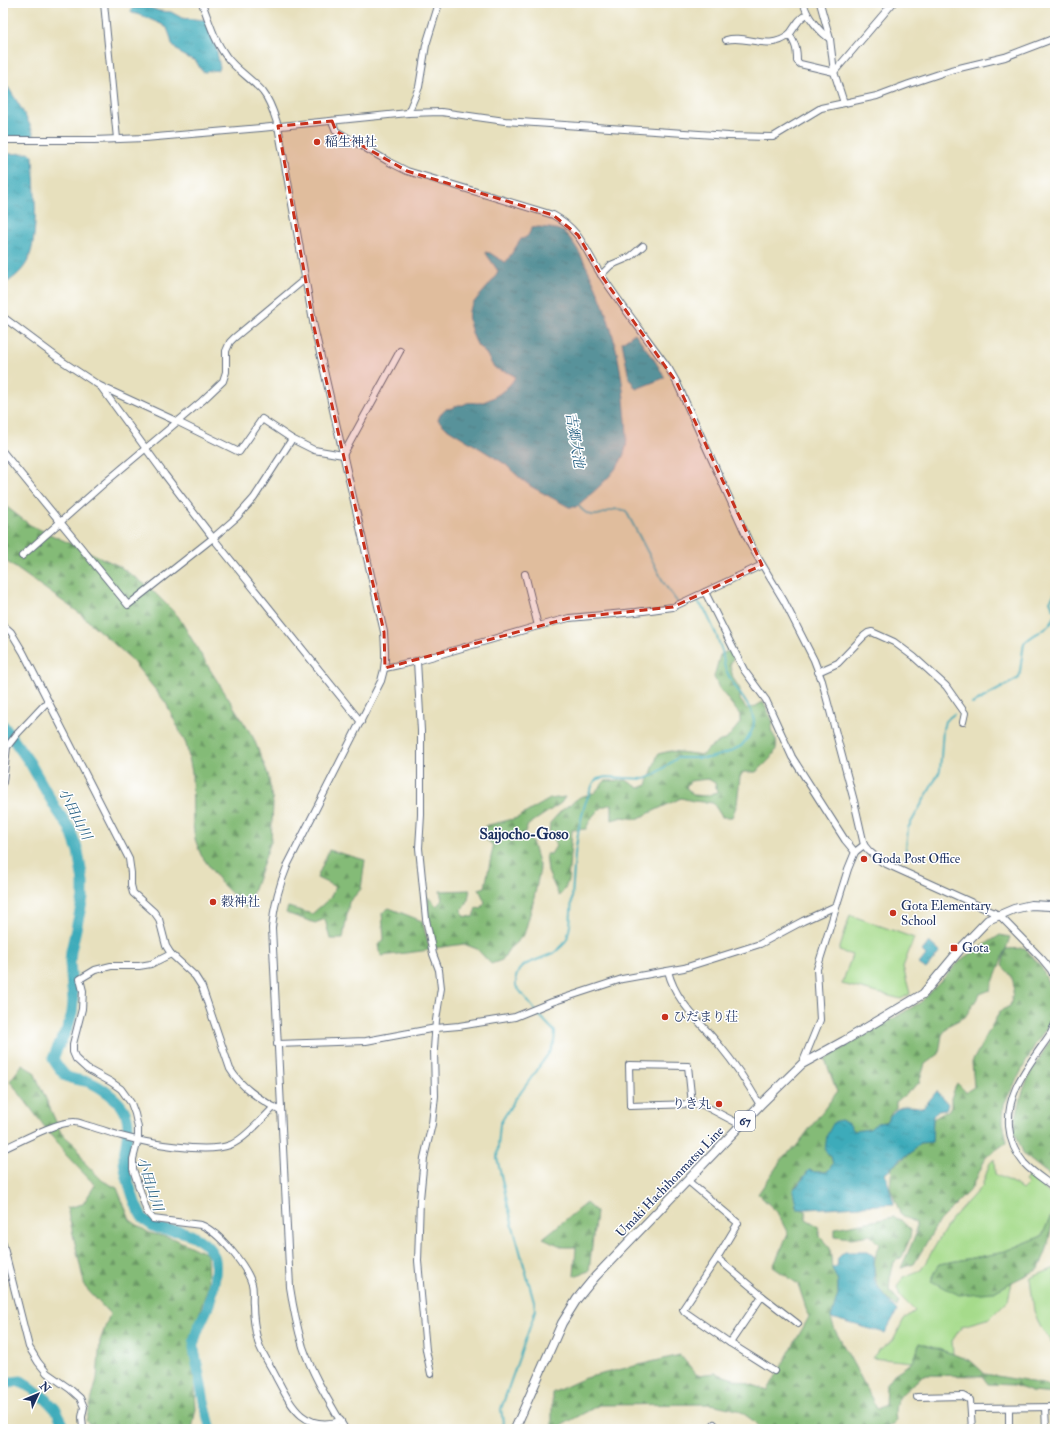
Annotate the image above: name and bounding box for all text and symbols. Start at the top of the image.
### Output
place label: 稲生神社 [325,134,377,150]
marker: 稲生神社 [312,137,322,147]
water label: 吉郷大池 [562,411,588,471]
water label: 小田山川 [55,785,96,845]
district label: Saijocho-Goso [480,825,569,844]
place label: Goda Post Office [872,851,961,867]
marker: Goda Post Office [859,854,869,864]
place label: 穀神社 [221,894,260,910]
marker: 穀神社 [208,897,218,907]
place label: Gota Elementary School [901,898,991,929]
marker: Gota Elementary School [888,908,898,918]
place label: Gota [962,940,989,956]
marker: Gota [949,943,959,953]
place label: ひだまり荘 [673,1009,738,1025]
marker: ひだまり荘 [660,1012,670,1022]
place label: りき丸 [672,1096,711,1112]
marker: りき丸 [714,1099,724,1109]
road number: 67 [735,1111,755,1131]
street label: Umaki Hachihonmatsu Line [613,1123,728,1241]
water label: 小田山川 [133,1155,167,1215]
north arrow [18,1374,58,1414]
text: N [36,1379,54,1396]

